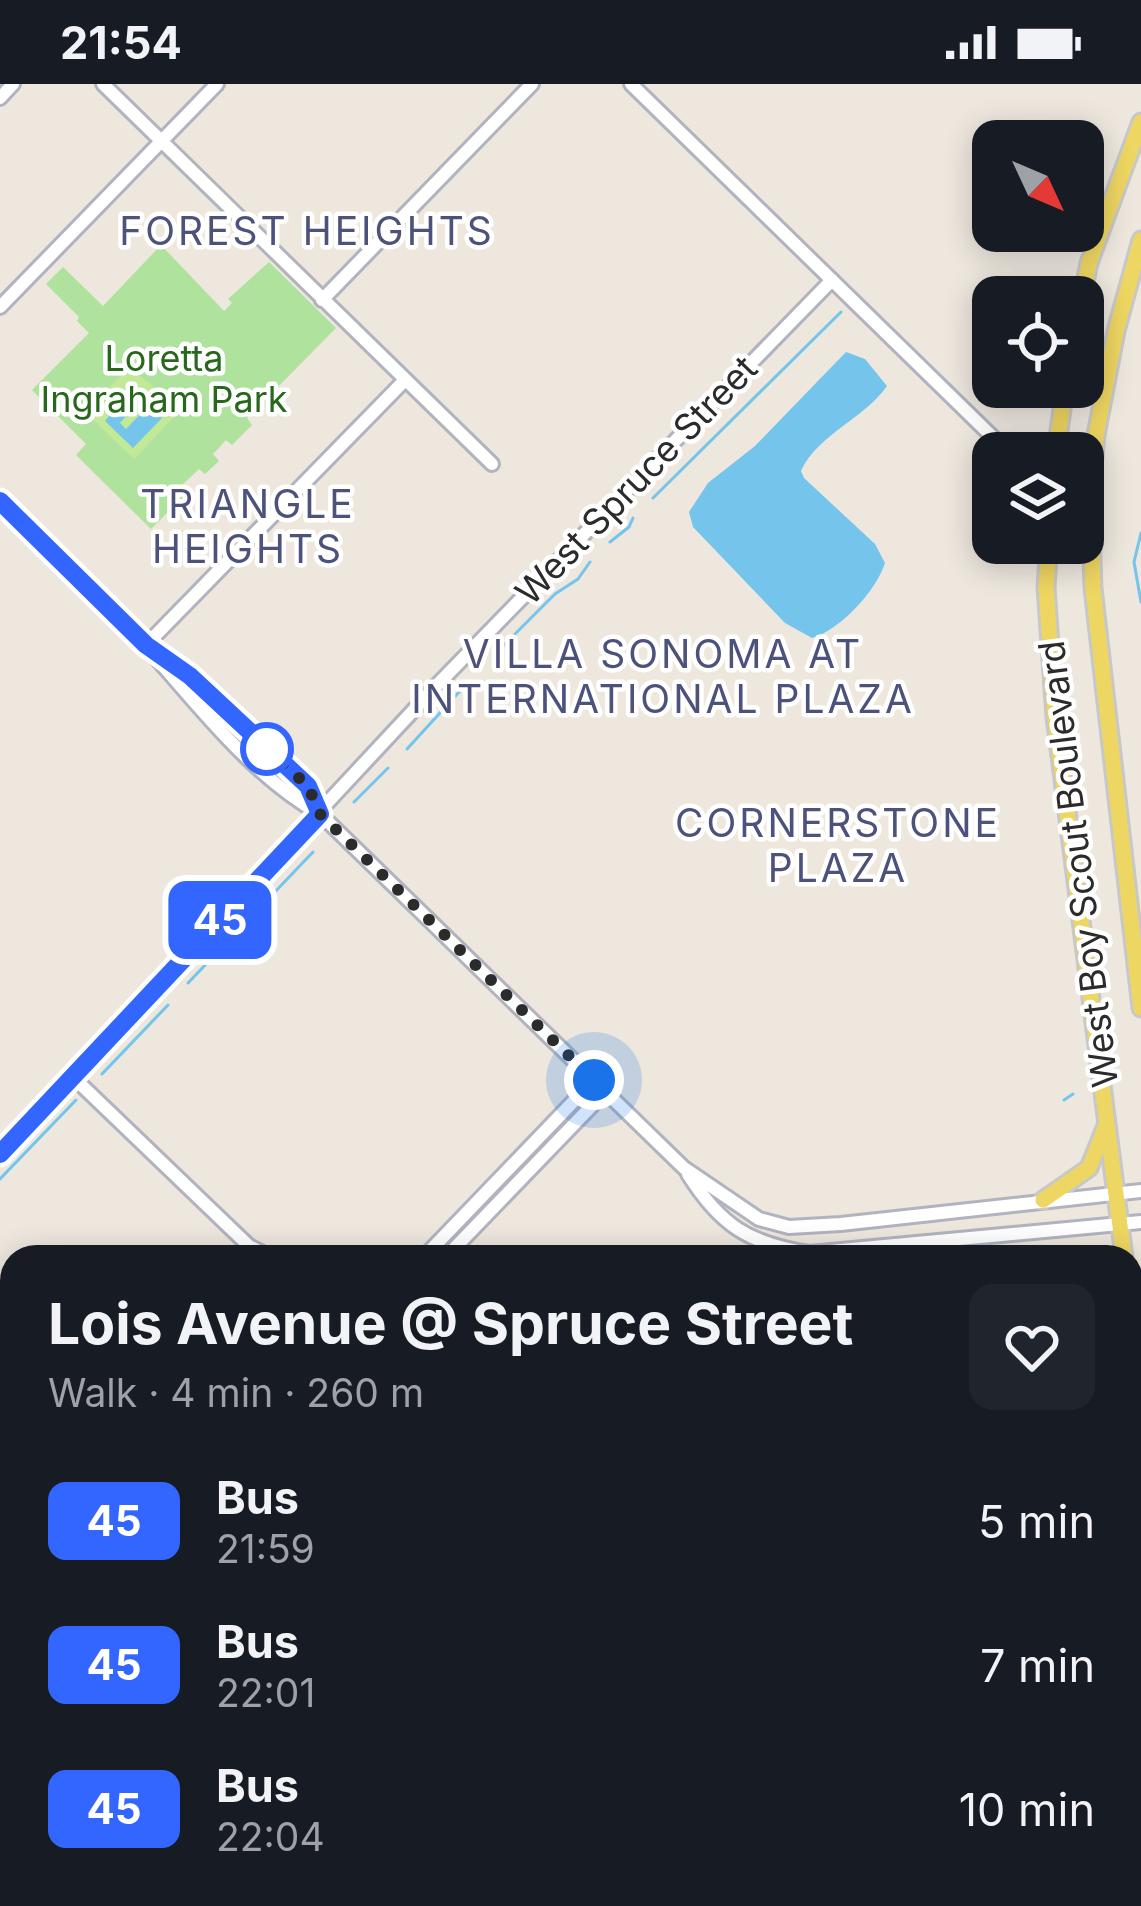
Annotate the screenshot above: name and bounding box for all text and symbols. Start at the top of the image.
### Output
text: 21:54 [60,15,182,70]
north arrow [972,120,1104,252]
map controls [972,120,1104,564]
district label: FOREST HEIGHTS [119,207,495,254]
button: locate [972,276,1104,408]
park label: Loretta Ingraham Park [40,336,288,421]
street label: West Spruce Street [506,346,766,614]
button: layers [972,432,1104,564]
district label: TRIANGLE HEIGHTS [140,480,356,572]
district label: VILLA SONOMA AT INTERNATIONAL PLAZA [411,630,915,722]
street label: West Boy Scout Boulevard [1029,638,1127,1090]
unlabelled marker [242,724,292,774]
district label: CORNERSTONE PLAZA [675,799,1001,891]
line badge: 45 [166,881,274,959]
text: 45 [192,894,248,945]
your location [564,1050,624,1110]
button: heart [969,1284,1095,1410]
text: Lois Avenue @ Spruce Street [48,1289,853,1358]
text: Walk · 4 min · 260 m [48,1369,424,1416]
text: Bus [216,1470,299,1525]
text: 5 min [978,1494,1095,1549]
text: 45 [86,1495,142,1546]
text: 21:59 [216,1525,315,1572]
text: Bus [216,1614,299,1669]
text: 7 min [980,1638,1095,1693]
text: 45 [86,1639,142,1690]
text: 22:01 [216,1669,315,1716]
text: Bus [216,1758,299,1813]
text: 10 min [959,1782,1095,1837]
text: 45 [86,1783,142,1834]
text: 22:04 [216,1813,325,1860]

